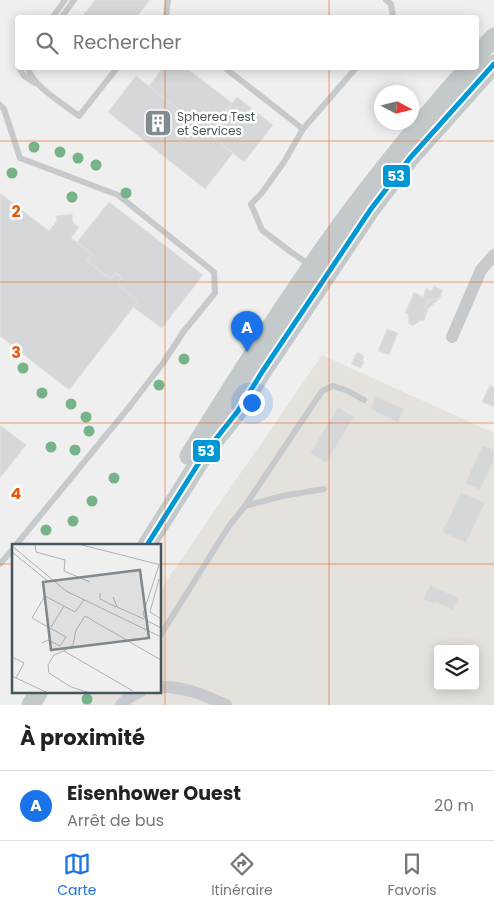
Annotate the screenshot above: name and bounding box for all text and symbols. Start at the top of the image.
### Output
search box [15,15,479,70]
icon: search [33,29,61,57]
text: Rechercher [73,29,181,56]
north arrow [374,85,419,130]
building icon: Spherea Test et Services [143,108,173,138]
place label: Spherea Test et Services [177,108,255,139]
line badge: 53 [382,164,411,188]
text: 53 [387,166,405,186]
text: 2 [11,200,21,223]
pin: A [231,311,263,352]
text: 3 [11,341,21,364]
your location [239,390,265,416]
line badge: 53 [192,439,221,463]
text: 53 [197,441,215,461]
text: 4 [11,482,22,505]
inset map [12,544,161,692]
map controls [434,645,479,690]
button: layers [434,645,479,690]
text: À proximité [20,723,145,752]
text: Eisenhower Ouest [67,780,241,807]
text: A [30,794,42,817]
text: 20 m [434,794,474,817]
text: Arrêt de bus [67,809,164,832]
tab: Carte [57,850,97,901]
tab: Itinéraire [211,850,273,901]
tab: Favoris [387,850,437,901]

